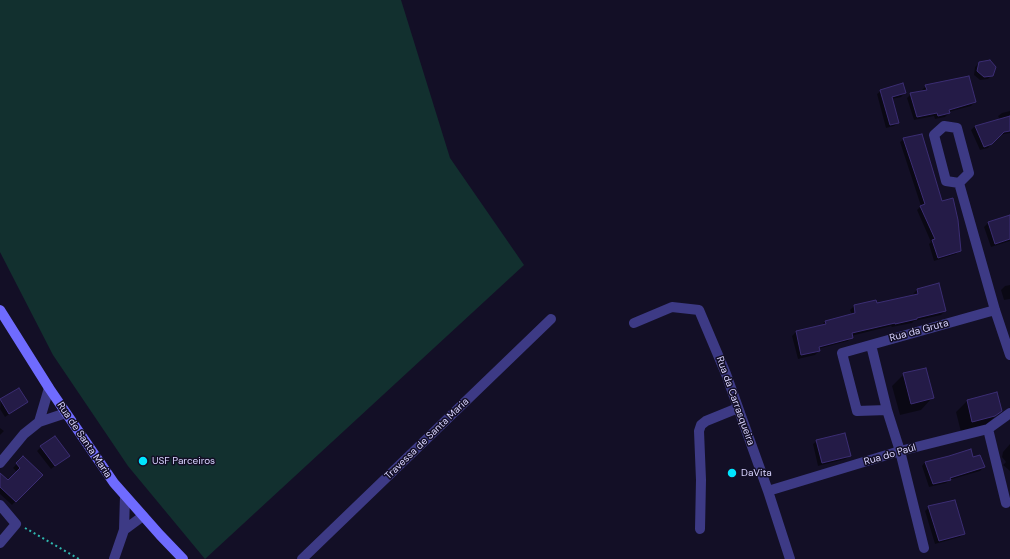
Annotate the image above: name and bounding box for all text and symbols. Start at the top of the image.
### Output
street label: Rua da Gruta [888,317,950,345]
street label: Rua da Carrasqueira [713,355,757,447]
street label: Travessa de Santa Maria [383,396,471,482]
street label: Rua de Santa Maria [54,400,114,480]
street label: Rua do Paúl [863,442,917,468]
marker: USF Parceiros [137,455,149,467]
place label: USF Parceiros [152,455,215,467]
marker: DaVita [726,467,738,479]
place label: DaVita [741,467,772,479]

